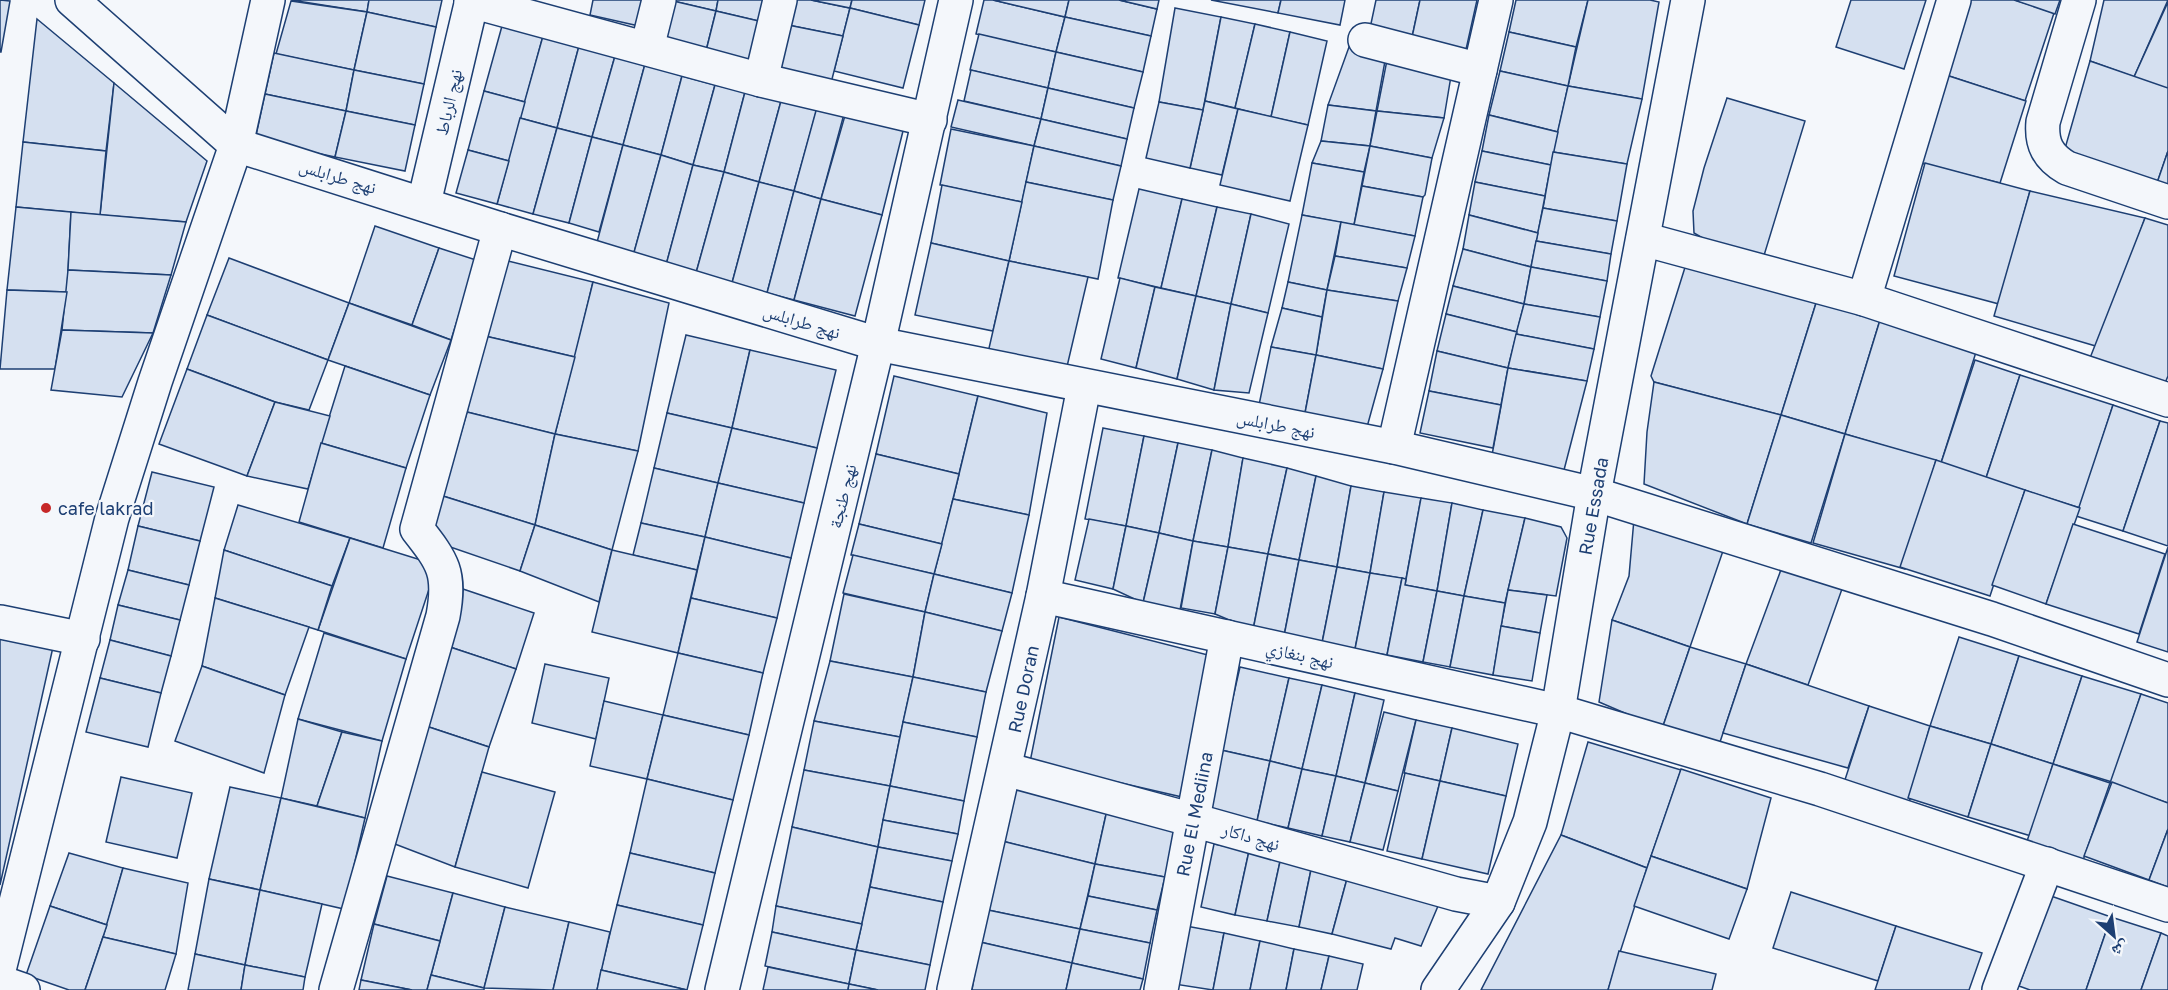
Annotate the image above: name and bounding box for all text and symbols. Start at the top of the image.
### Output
street label: نهج الرباط [430,67,468,138]
street label: نهج طرابلس [296,154,379,200]
street label: نهج طرابلس [760,299,843,345]
street label: نهج طرابلس [1235,406,1317,444]
street label: Rue Essada [1574,455,1612,557]
street label: نهج طنجة [823,461,863,531]
place label: cafe lakrad [58,497,154,519]
marker: cafe lakrad [39,501,53,515]
street label: نهج بنغازي [1263,636,1336,677]
street label: Rue Doran [1003,643,1043,735]
street label: Rue El Mediina [1171,750,1217,878]
street label: نهج داكار [1218,817,1282,857]
north arrow [2084,906,2144,966]
text: ش [2109,936,2133,962]

